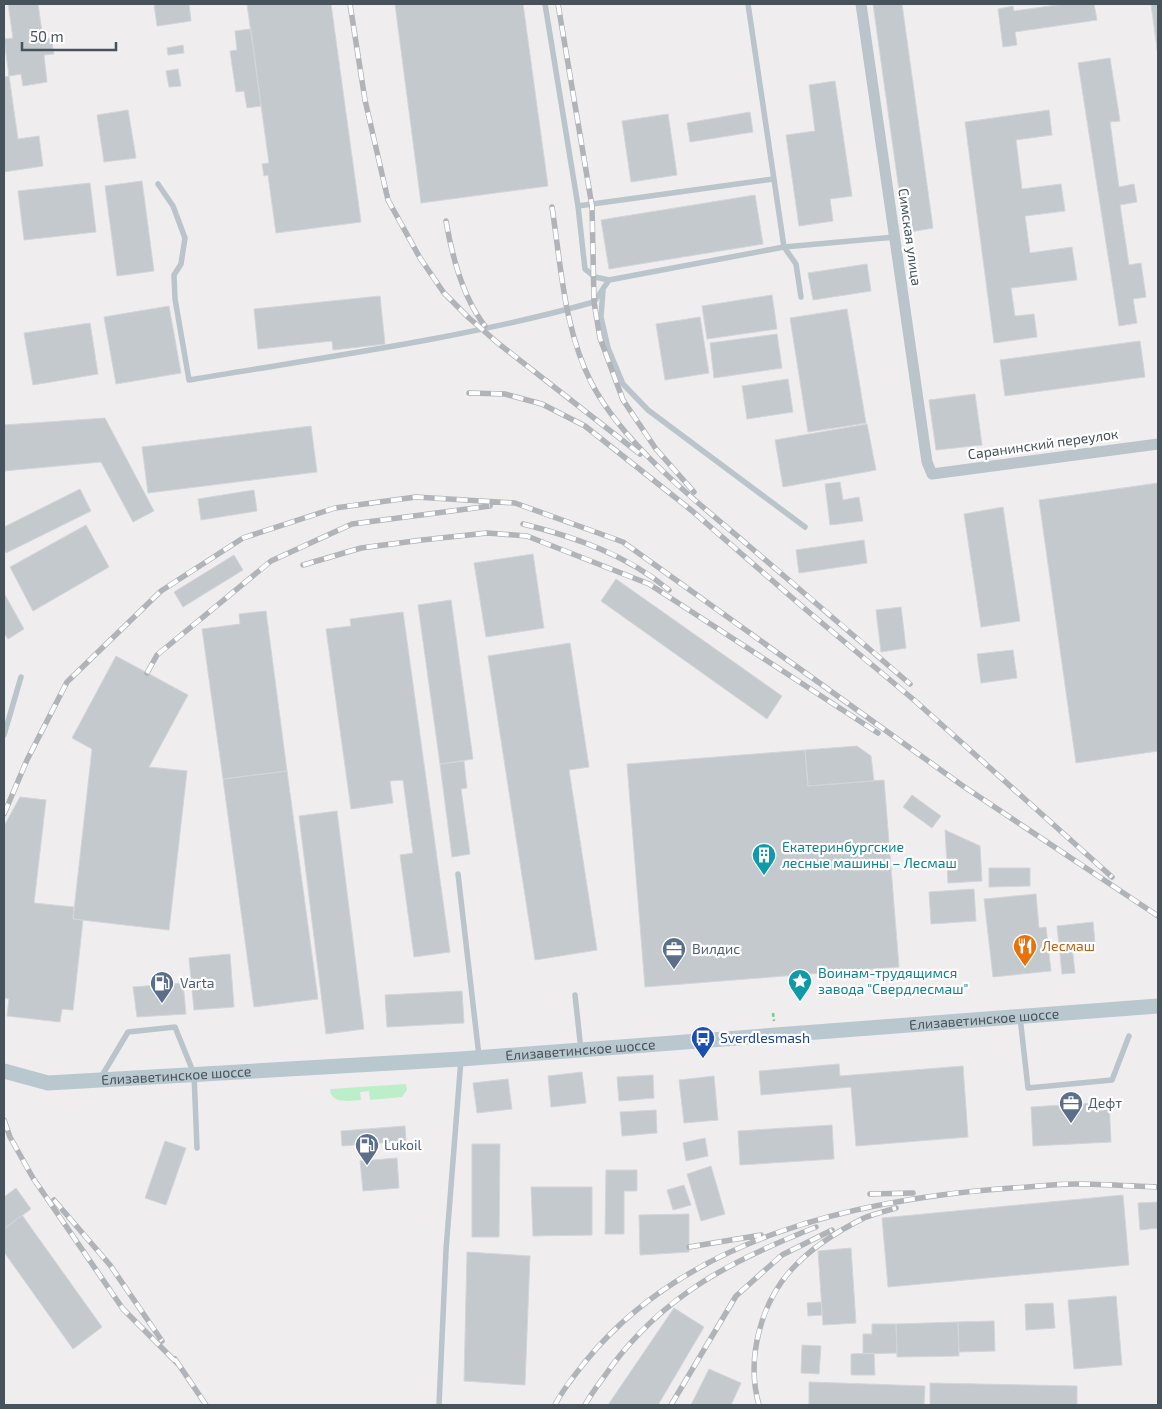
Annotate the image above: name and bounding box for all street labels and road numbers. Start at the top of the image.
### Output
street label: Симская улица [895,187,926,287]
street label: Саранинский переулок [967,424,1120,462]
street label: Елизаветинское шоссе [909,1005,1060,1033]
street label: Елизаветинское шоссе [505,1035,656,1064]
street label: Елизаветинское шоссе [101,1062,252,1088]

